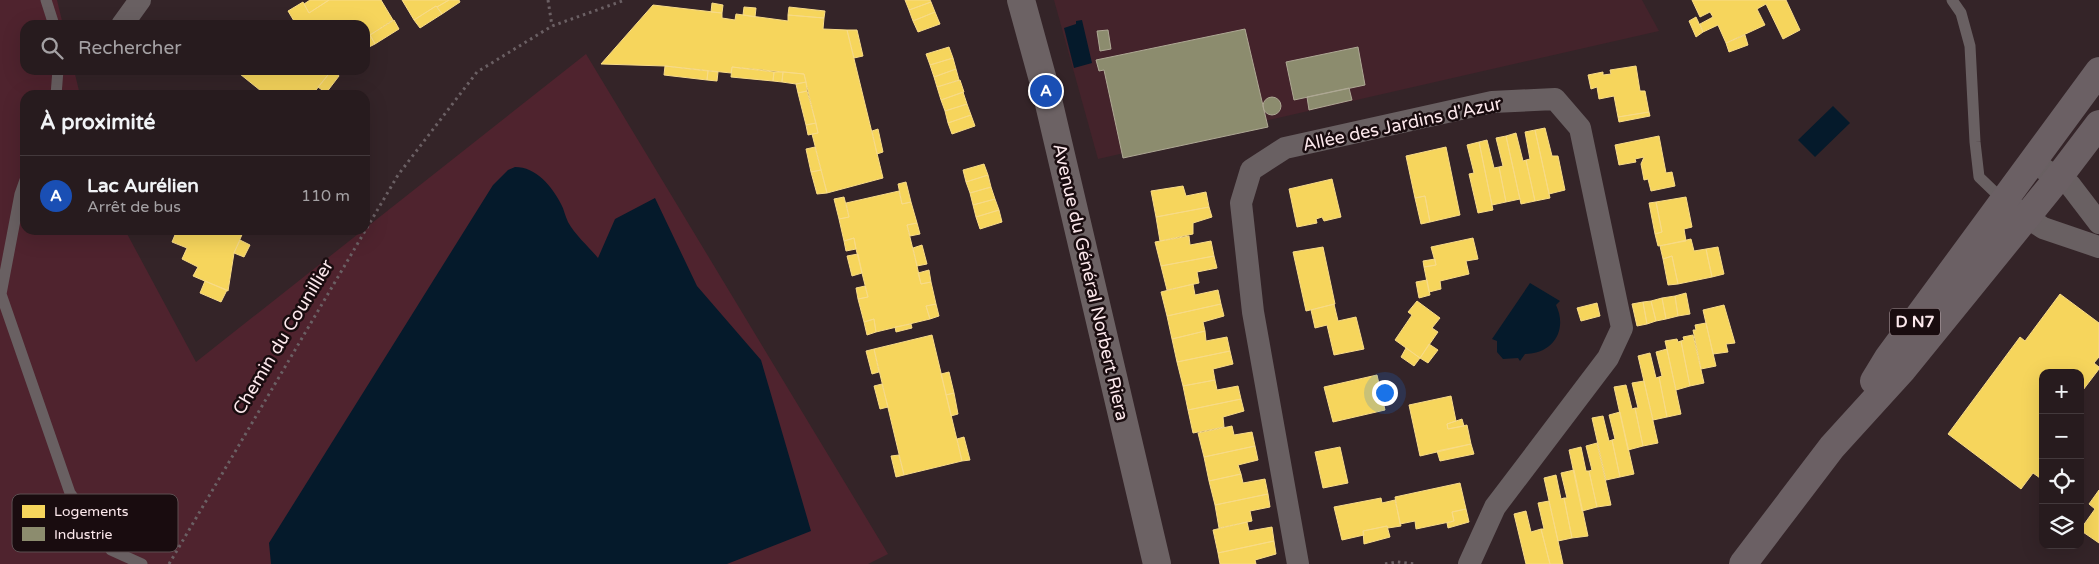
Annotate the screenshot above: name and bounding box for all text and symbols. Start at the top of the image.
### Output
search box [20,20,370,75]
icon: search [38,34,66,62]
text: Rechercher [78,37,181,59]
pin: A [1030,72,1062,110]
street label: Allée des Jardins d'Azur [1300,92,1504,156]
text: À proximité [40,110,155,135]
street label: Avenue du Général Norbert Riera [1048,141,1134,423]
text: Lac Aurélien [87,175,199,197]
text: A [50,186,62,206]
text: 110 m [301,186,350,206]
text: Arrêt de bus [87,197,181,217]
street label: Chemin du Counillier [228,255,338,419]
road number: D N7 [1890,308,1940,336]
map controls [2039,369,2084,549]
button: + [2039,369,2084,414]
your location [1372,380,1398,406]
button: − [2039,414,2084,459]
button: locate [2039,459,2084,504]
legend [12,494,178,552]
text: Logements [54,503,129,520]
button: layers [2039,504,2084,549]
text: Industrie [54,526,113,543]

